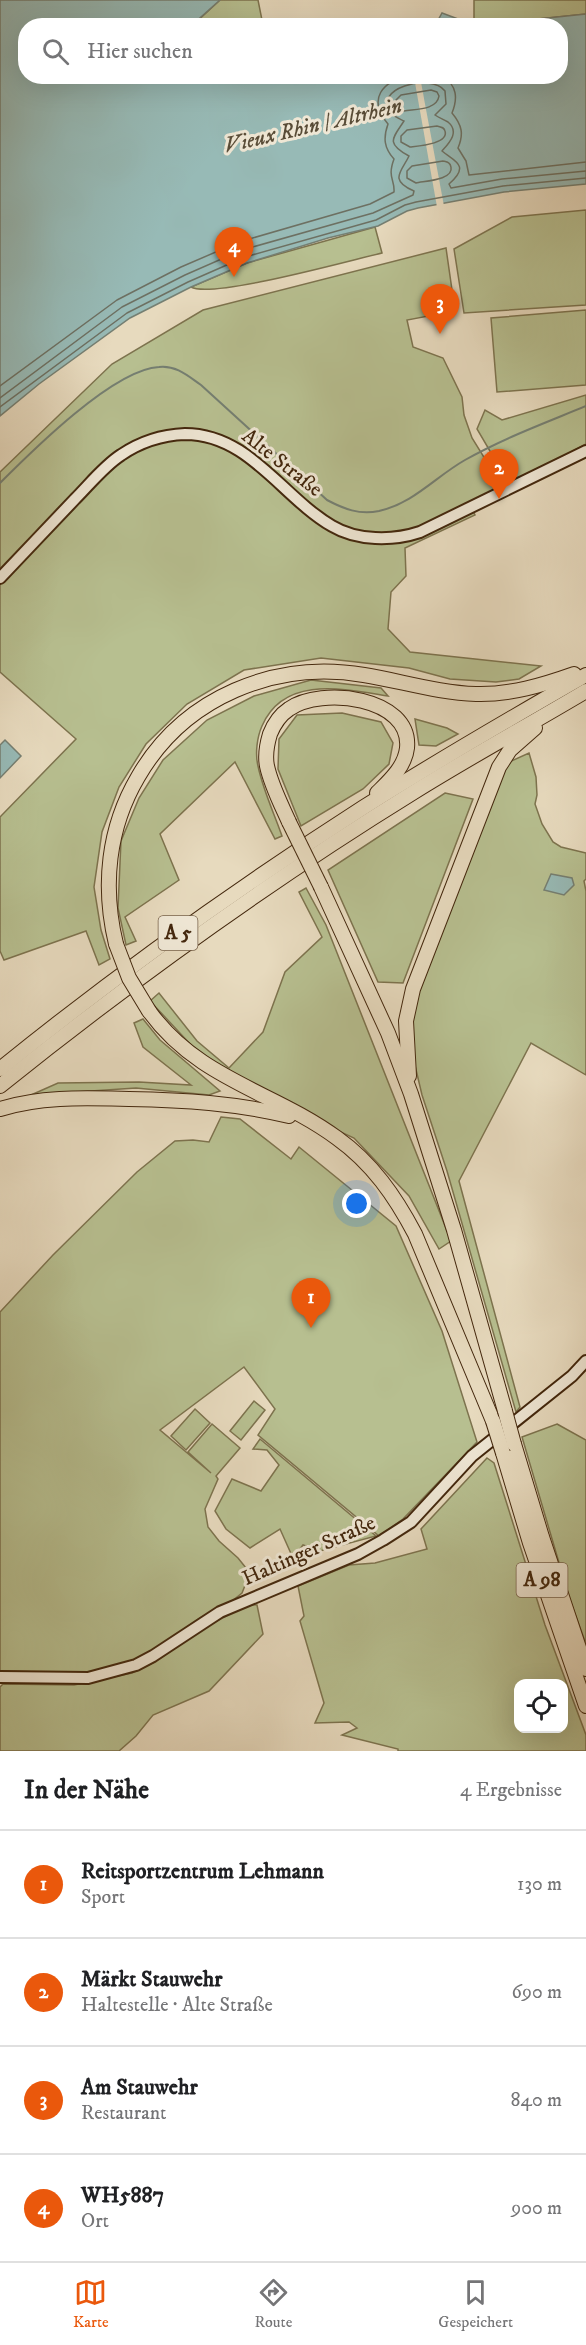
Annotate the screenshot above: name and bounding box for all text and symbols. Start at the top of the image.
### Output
search box [18,18,568,84]
icon: search [39,35,72,68]
text: Hier suchen [87,38,193,65]
water label: Vieux Rhin / Altrhein [221,92,405,160]
pin: 4 [214,228,254,277]
pin: 3 [420,284,460,334]
street label: Alte Straße [236,423,328,503]
pin: 2 [480,450,518,499]
road number: A 5 [158,916,198,950]
your location [342,1189,371,1218]
pin: 1 [292,1278,330,1328]
street label: Haltinger Straße [238,1510,380,1592]
road number: A 98 [516,1563,568,1597]
map controls [514,1679,568,1733]
button: locate [514,1679,568,1733]
text: In der Nähe [24,1774,149,1807]
text: 4 Ergebnisse [460,1778,562,1803]
text: Reitsportzentrum Lehmann [81,1858,324,1885]
text: 1 [40,1872,47,1897]
text: 130 m [517,1872,562,1897]
text: Sport [81,1885,125,1910]
text: Märkt Stauwehr [81,1966,223,1993]
text: 2 [39,1980,48,2005]
text: 690 m [512,1980,562,2005]
text: Haltestelle · Alte Straße [81,1993,273,2018]
text: Am Stauwehr [81,2074,198,2101]
text: 3 [40,2088,47,2113]
text: 840 m [510,2088,562,2113]
text: Restaurant [81,2101,166,2126]
text: WH5887 [81,2182,164,2209]
text: 4 [38,2196,49,2221]
text: 900 m [511,2196,562,2221]
text: Ort [81,2209,109,2234]
tab: Karte [73,2276,109,2332]
tab: Route [255,2276,292,2332]
tab: Gespeichert [438,2276,513,2332]

